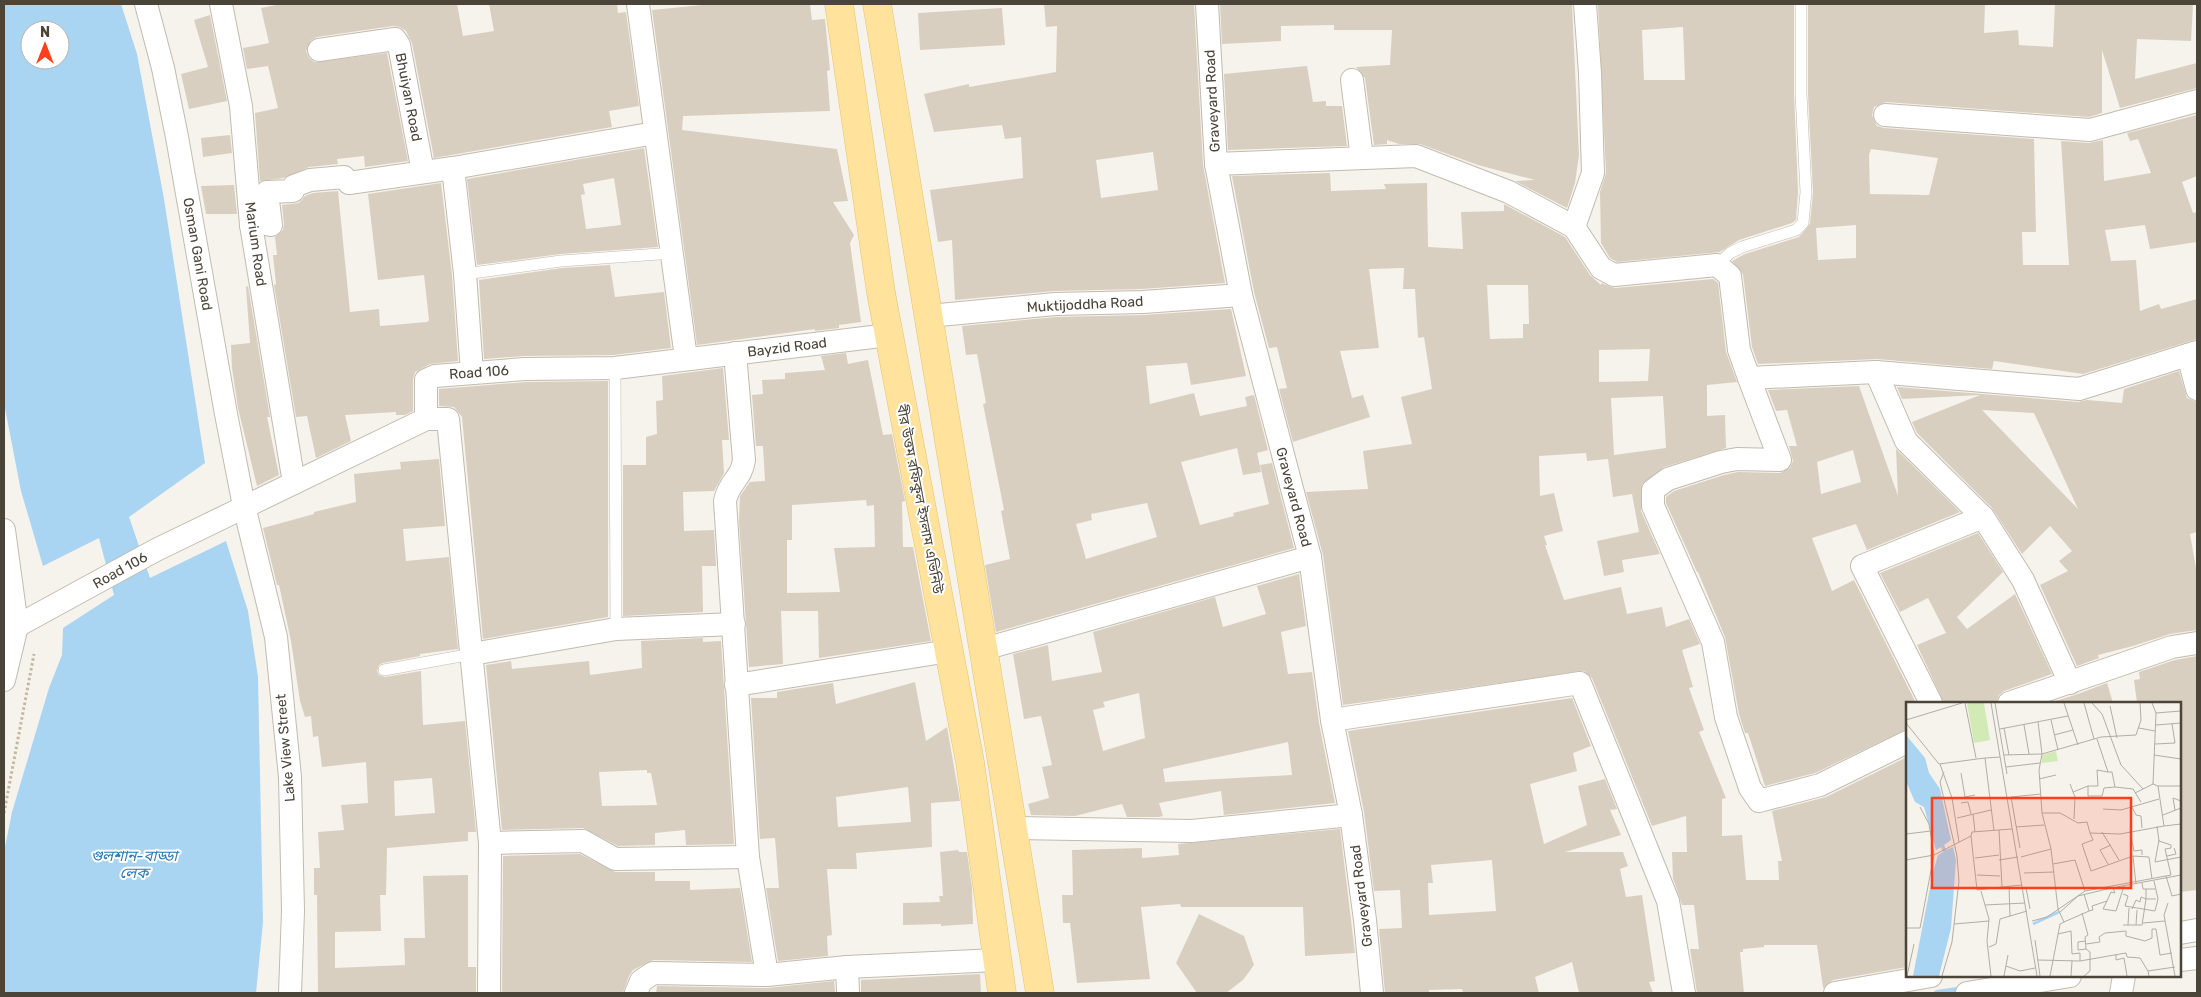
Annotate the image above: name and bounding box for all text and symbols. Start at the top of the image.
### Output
north arrow [20,20,70,70]
text: N [40,24,50,41]
street label: Graveyard Road [1201,49,1224,153]
street label: Bhuiyan Road [392,51,425,143]
street label: Osman Gani Road [179,196,216,312]
street label: Marium Road [241,201,270,287]
street label: Muktijoddha Road [1026,293,1144,316]
street label: Bayzid Road [746,334,828,361]
street label: Road 106 [449,362,510,383]
street label: বীর উত্তম রফিকুল ইসলাম এভিনিউ [893,402,946,596]
street label: Graveyard Road [1272,445,1315,549]
street label: Road 106 [90,548,151,592]
street label: Lake View Street [272,693,299,803]
inset map [1906,702,2181,977]
street label: Graveyard Road [1347,844,1376,948]
water label: গুলশান-বাড্ডা লেক [91,847,180,882]

